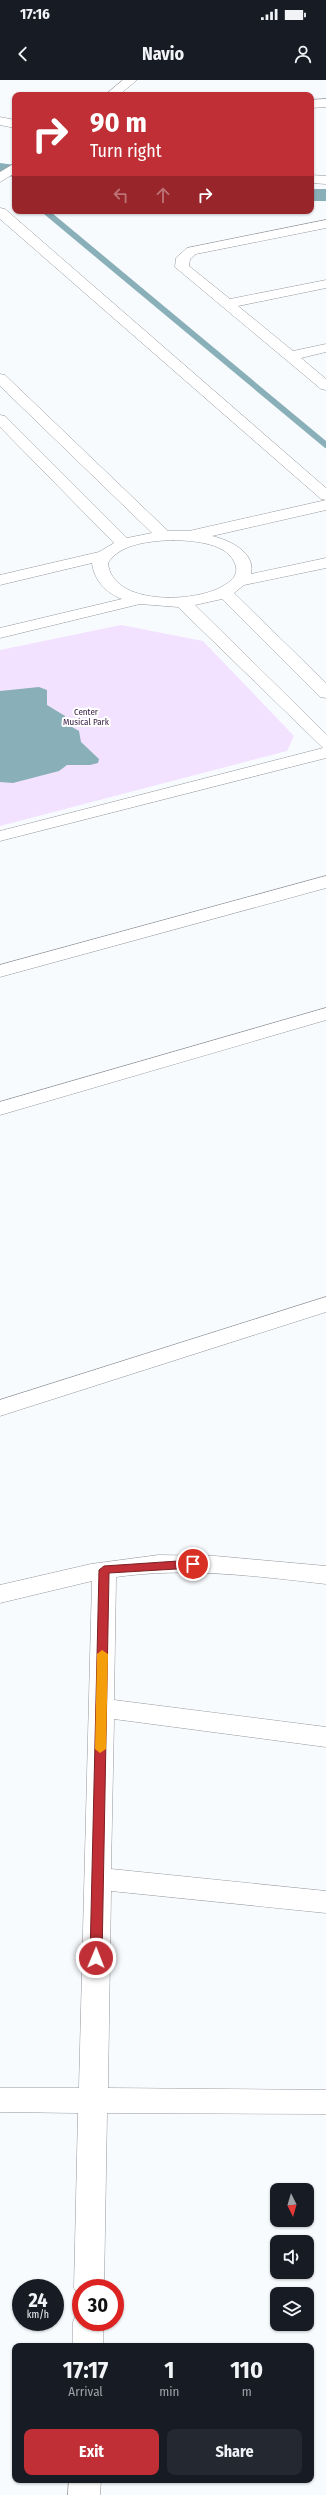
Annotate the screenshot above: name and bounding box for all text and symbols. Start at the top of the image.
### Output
text: 17:16 [20,5,50,23]
icon: back [12,43,34,65]
text: Navio [142,43,184,65]
icon: person [292,43,314,65]
text: 90 m [90,106,147,139]
icon: right [24,108,76,160]
text: Turn right [90,140,162,162]
icon: left [110,184,132,206]
icon: ahead [152,184,174,206]
icon: right [194,184,216,206]
park label: Center Musical Park [63,707,110,727]
pin [176,1547,210,1581]
icon: arrive [182,1553,204,1575]
position arrow [75,1937,117,1979]
north arrow [270,2183,314,2227]
map controls [270,2183,314,2331]
button: sound [270,2235,314,2279]
speed limit sign: 30 [72,2279,124,2331]
button: layers [270,2287,314,2331]
text: 24 [28,2288,48,2312]
text: km/h [27,2309,49,2321]
text: 17:17 [63,2356,108,2384]
text: 1 [164,2356,174,2384]
text: 110 [230,2356,263,2384]
text: Arrival [68,2384,103,2399]
text: min [159,2384,179,2399]
text: m [242,2384,252,2399]
button: Exit [24,2429,159,2475]
button: Share [167,2429,302,2475]

